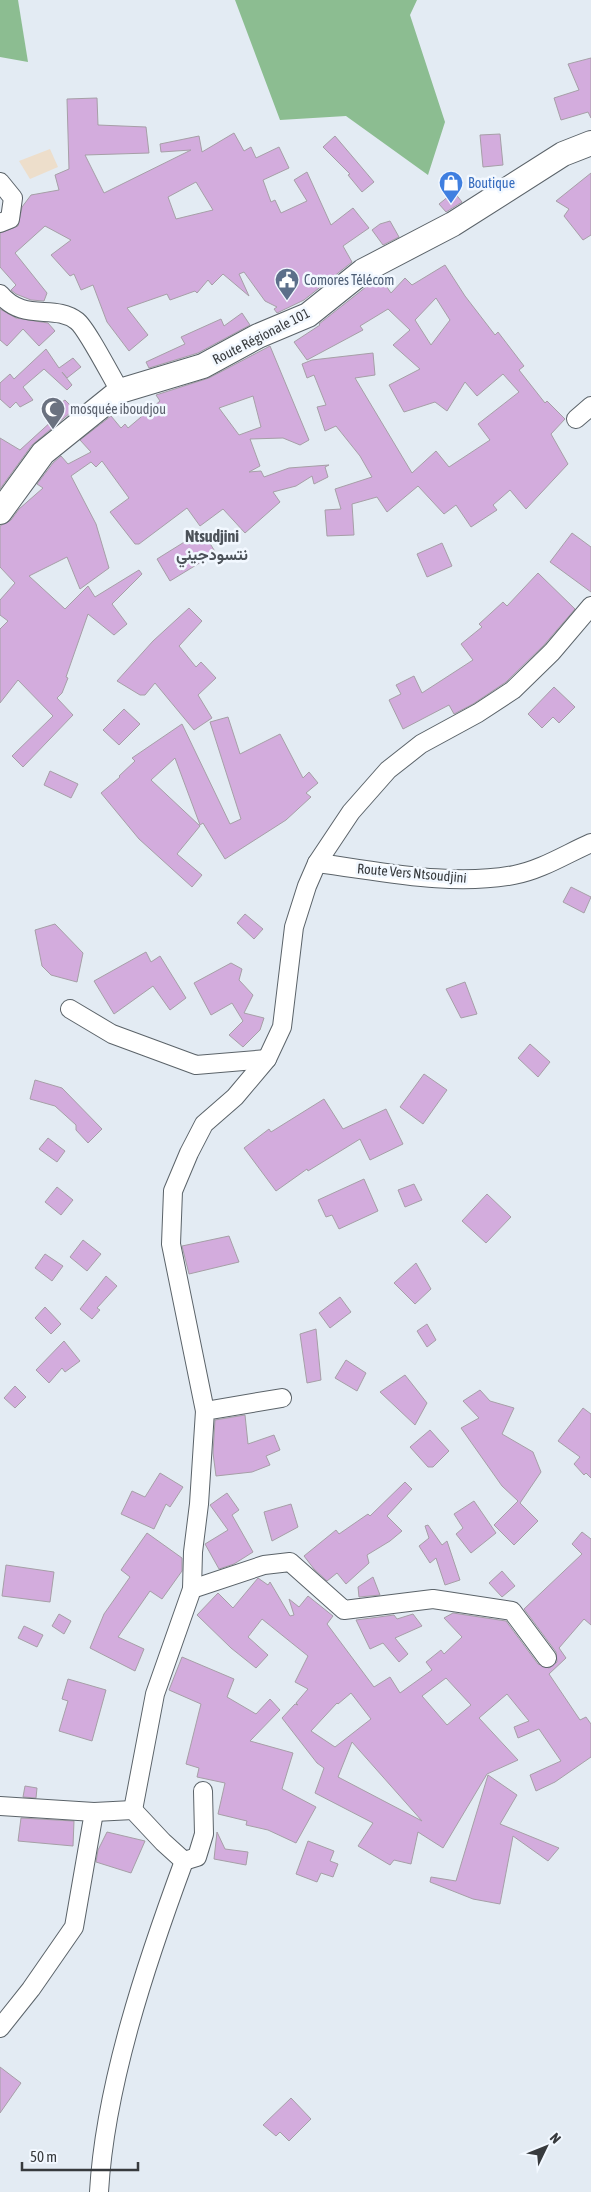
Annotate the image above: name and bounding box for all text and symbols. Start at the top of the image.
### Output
shop icon: Boutique [438,170,464,204]
place label: Boutique [468,175,515,191]
public building icon: Comores Télécom [274,267,300,301]
place label: Comores Télécom [304,272,394,288]
street label: Route Régionale 101 [210,305,312,367]
mosque icon: mosquée iboudjou [40,396,66,430]
place label: mosquée iboudjou [70,401,166,417]
district label: Ntsudjini نتسودجيني [176,527,248,568]
street label: Route Vers Ntsoudjini [357,860,467,886]
north arrow [521,2122,571,2172]
text: N [547,2130,564,2147]
scale bar [22,2140,139,2172]
text: 50 m [30,2148,57,2165]

